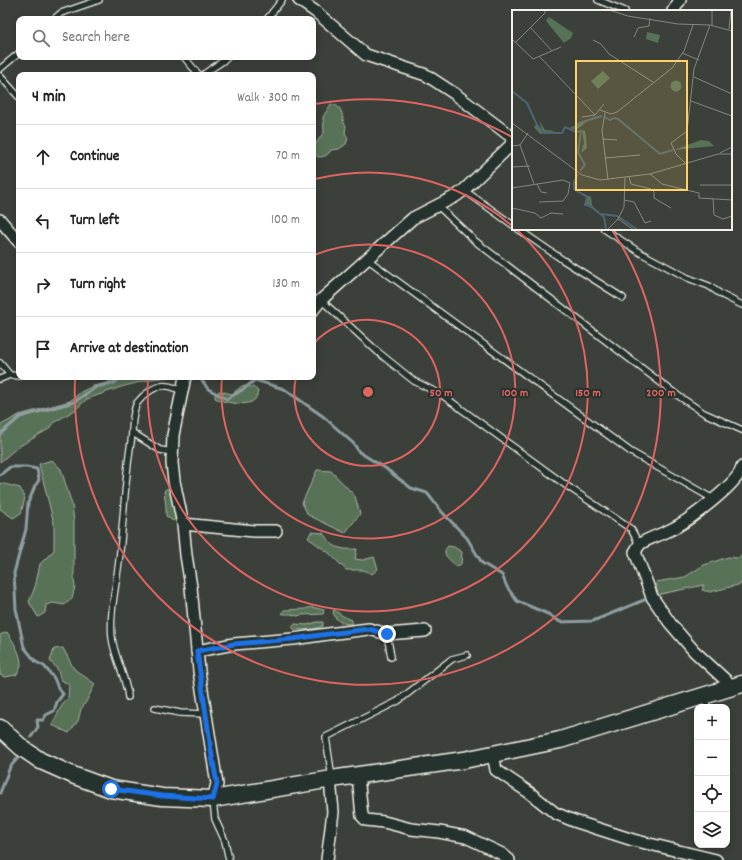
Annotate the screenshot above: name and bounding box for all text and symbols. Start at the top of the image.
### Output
inset map [512,10,732,230]
search box [16,16,316,60]
icon: search [30,27,52,49]
text: Search here [62,27,130,49]
text: 4 min [32,86,66,110]
text: Walk · 300 m [237,89,300,108]
icon: ahead [32,146,54,168]
text: Continue [70,146,119,168]
text: 70 m [276,147,300,166]
icon: left [32,210,54,232]
text: Turn left [70,210,119,232]
text: 100 m [271,211,300,230]
icon: right [32,274,54,296]
text: Turn right [70,274,126,296]
text: 130 m [272,275,300,294]
icon: arrive [32,338,54,360]
text: Arrive at destination [70,338,188,360]
centre of rings [361,385,375,399]
text: 50 m [429,385,453,402]
text: 100 m [502,385,528,402]
text: 150 m [575,385,601,402]
text: 200 m [646,385,676,402]
route end [378,625,396,643]
map controls [694,704,730,848]
button: + [694,704,730,740]
button: − [694,740,730,776]
button: locate [694,776,730,812]
route start [102,780,120,798]
button: layers [694,812,730,848]

